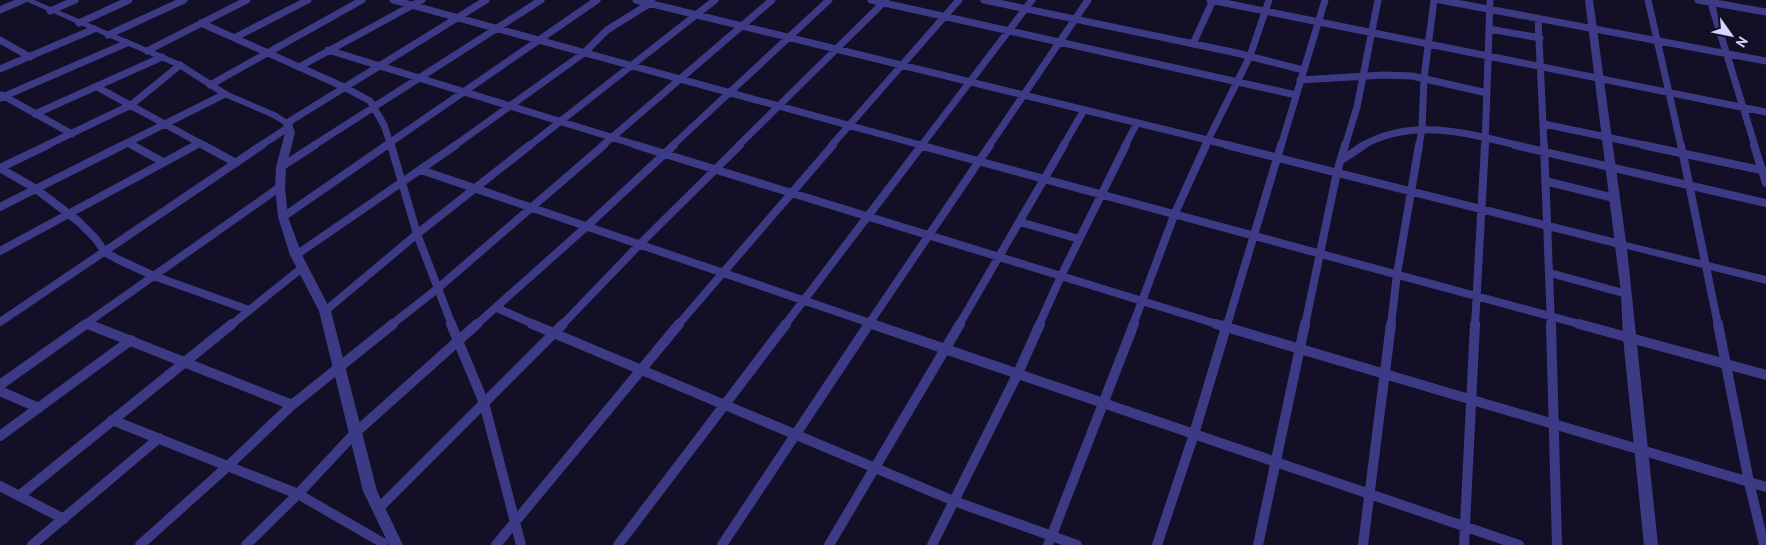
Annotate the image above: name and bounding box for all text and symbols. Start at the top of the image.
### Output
north arrow [1706,10,1756,60]
text: N [1732,33,1752,51]

